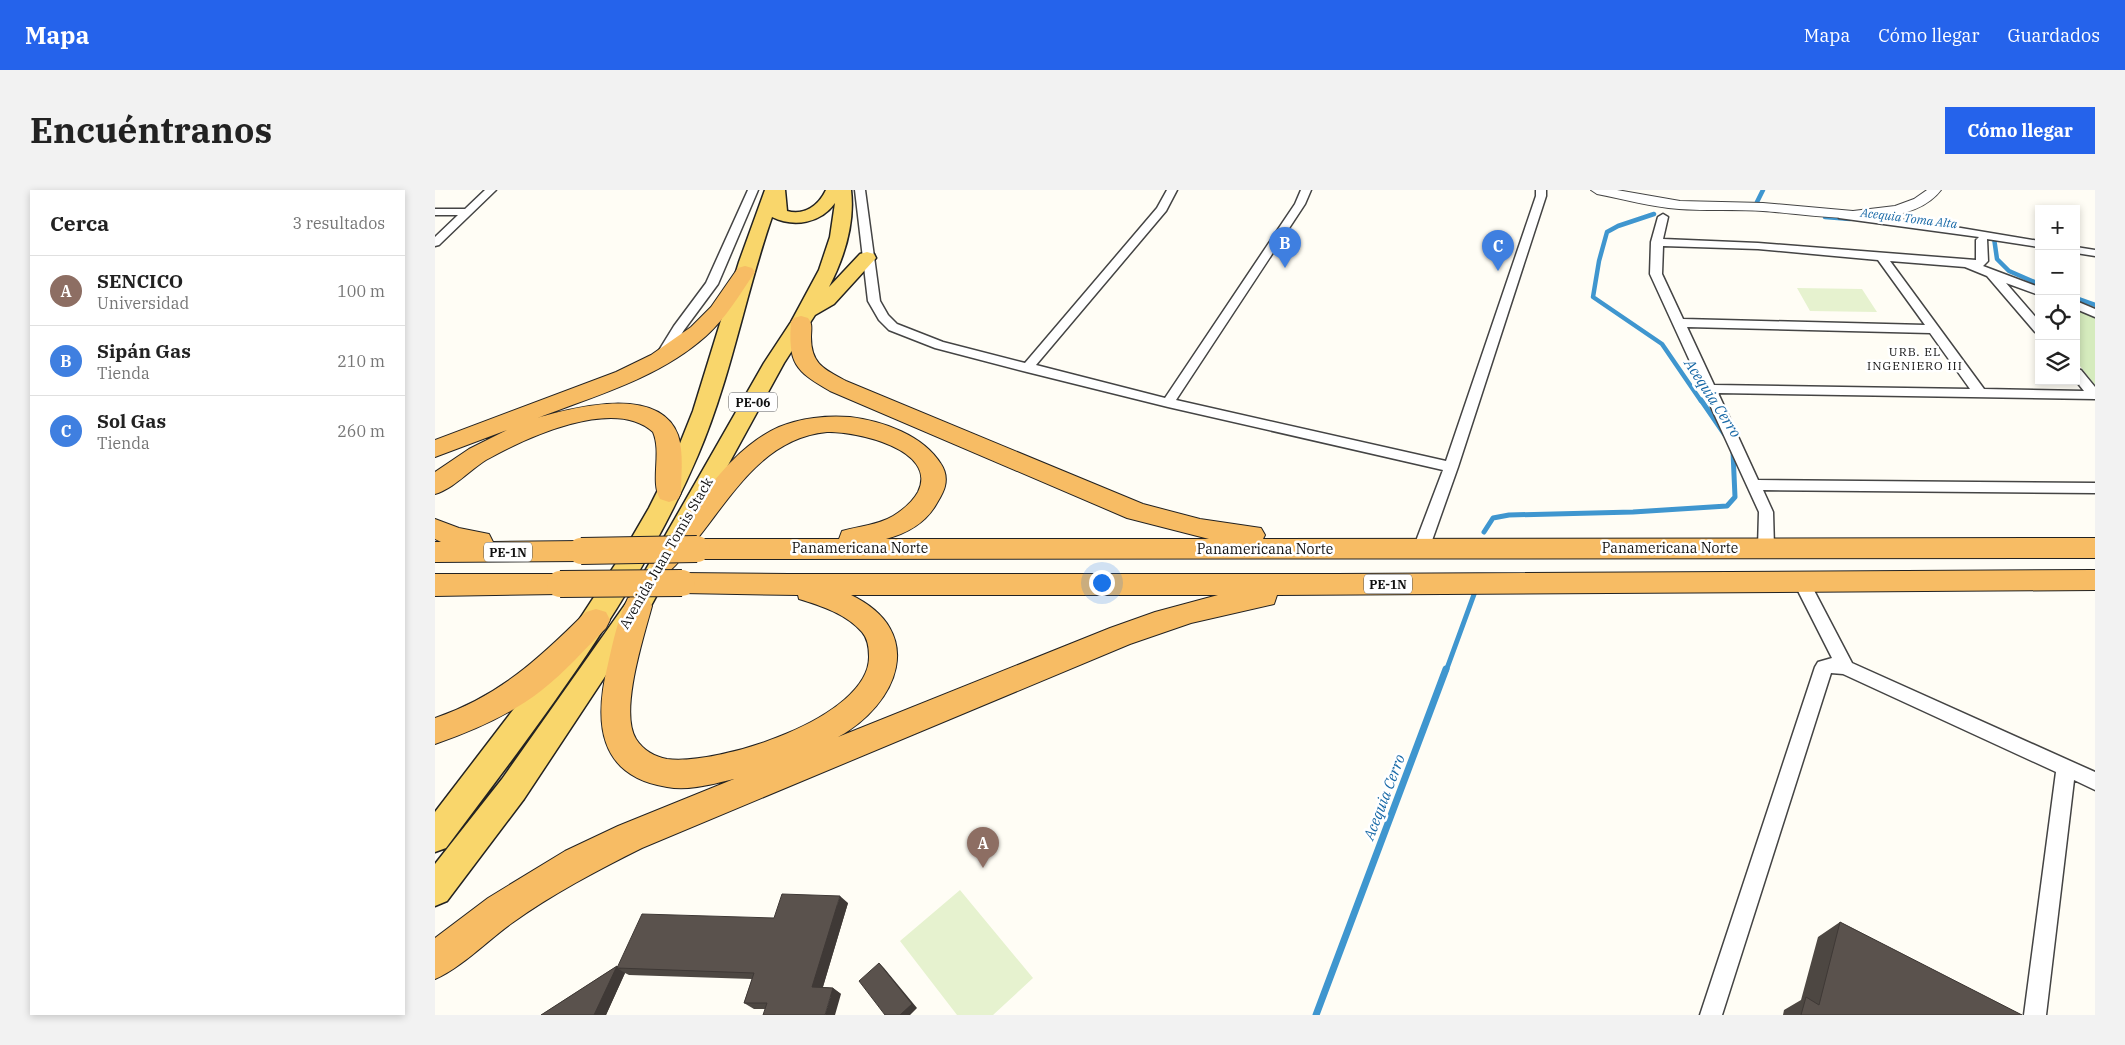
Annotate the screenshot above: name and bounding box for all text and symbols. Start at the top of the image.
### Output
text: Mapa [25,19,89,51]
text: Mapa [1804,24,1850,47]
text: Cómo llegar [1878,24,1979,47]
text: Guardados [2007,24,2100,47]
text: Encuéntranos [30,107,272,153]
button: Cómo llegar [1945,107,2095,154]
water label: Acequia Toma Alta [1859,205,1959,231]
map controls [2035,205,2080,385]
button: + [2035,205,2080,250]
text: Cerca [50,209,109,237]
text: 3 resultados [293,213,385,233]
pin: B [1269,227,1301,268]
pin: C [1482,230,1514,271]
button: − [2035,250,2080,295]
text: SENCICO [97,269,183,293]
text: A [60,281,72,301]
text: 100 m [337,281,385,301]
text: Universidad [97,293,189,313]
button: locate [2035,295,2080,340]
text: Sipán Gas [97,339,191,363]
button: layers [2035,340,2080,385]
district label: URB. EL INGENIERO III [1867,344,1963,373]
text: B [60,351,72,371]
text: 210 m [337,351,385,371]
water label: Acequia Cerro [1680,354,1746,441]
text: Tienda [97,363,150,383]
road number: PE-06 [729,392,777,412]
text: Sol Gas [97,409,166,433]
text: C [61,421,71,441]
text: 260 m [337,421,385,441]
text: Tienda [97,433,150,453]
street label: Avenida Juan Tomis Stack [615,473,717,632]
street label: Panamericana Norte [792,539,928,557]
street label: Panamericana Norte [1602,539,1738,557]
street label: Panamericana Norte [1197,540,1333,558]
road number: PE-1N [484,542,532,562]
your location [1089,570,1115,596]
road number: PE-1N [1364,574,1412,594]
water label: Acequia Cerro [1359,752,1409,843]
pin: A [967,827,999,868]

